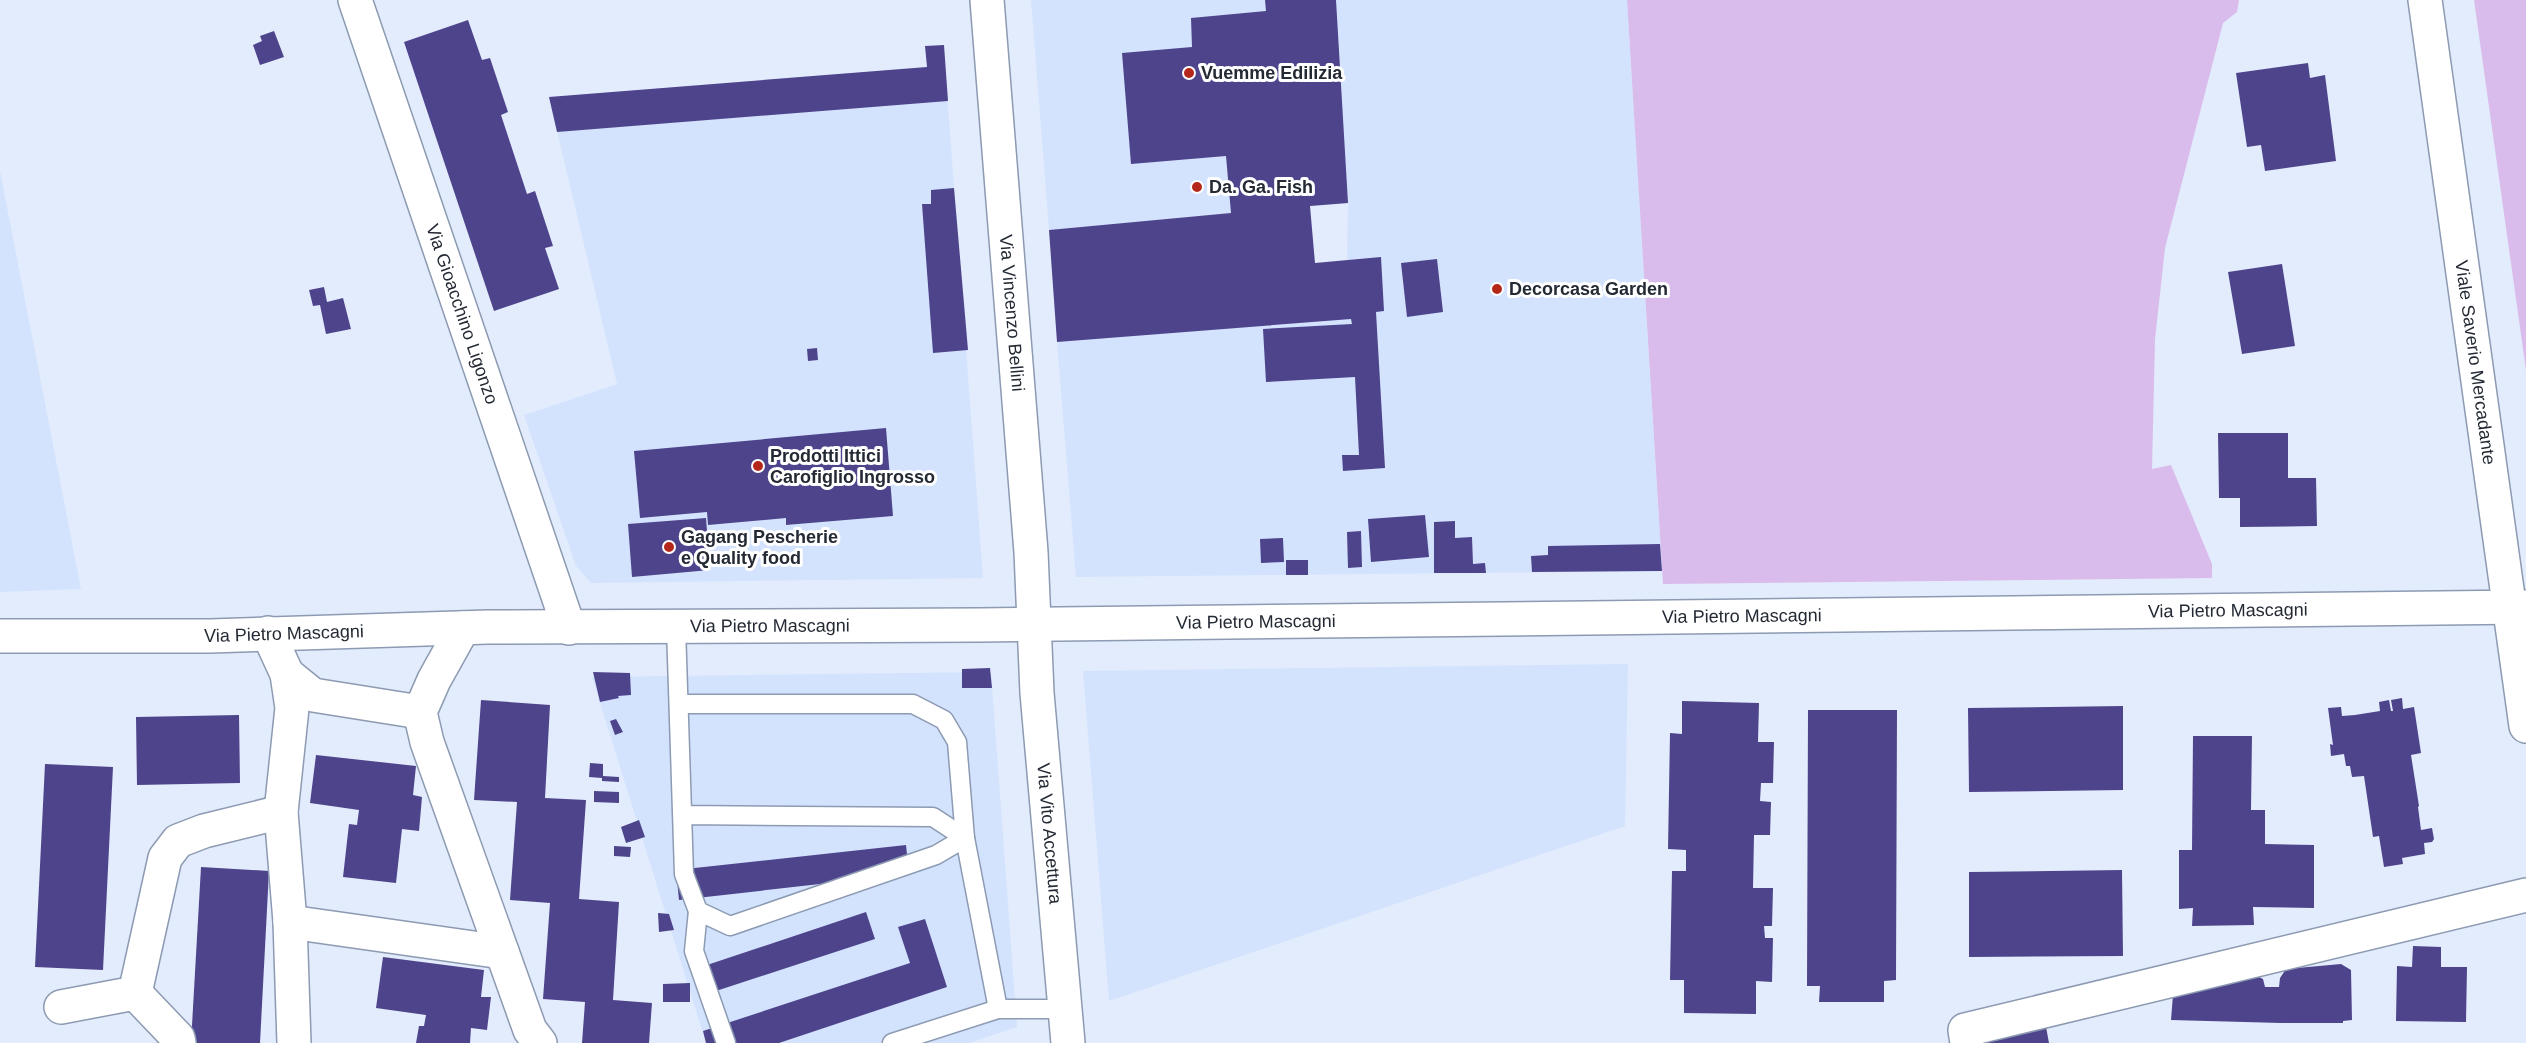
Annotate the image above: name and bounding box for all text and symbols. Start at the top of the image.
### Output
place label: Vuemme Edilizia [1201,63,1343,83]
marker: Vuemme Edilizia [1182,66,1196,80]
place label: Da. Ga. Fish [1209,177,1313,197]
marker: Da. Ga. Fish [1190,180,1204,194]
street label: Via Gioacchino Ligonzo [422,222,502,407]
street label: Via Vincenzo Bellini [996,234,1028,392]
street label: Viale Saverio Mercadante [2451,259,2500,466]
place label: Decorcasa Garden [1509,279,1668,299]
marker: Decorcasa Garden [1490,282,1504,296]
place label: Prodotti Ittici Carofiglio Ingrosso [770,446,935,487]
marker: Prodotti Ittici Carofiglio Ingrosso [751,459,765,473]
place label: Gagang Pescherie e Quality food [681,527,838,568]
marker: Gagang Pescherie e Quality food [662,540,676,554]
street label: Via Pietro Mascagni [2148,600,2308,621]
street label: Via Pietro Mascagni [1662,605,1822,627]
street label: Via Pietro Mascagni [1176,611,1336,633]
street label: Via Pietro Mascagni [690,616,850,636]
street label: Via Pietro Mascagni [204,621,364,646]
street label: Via Vito Accettura [1033,762,1066,906]

